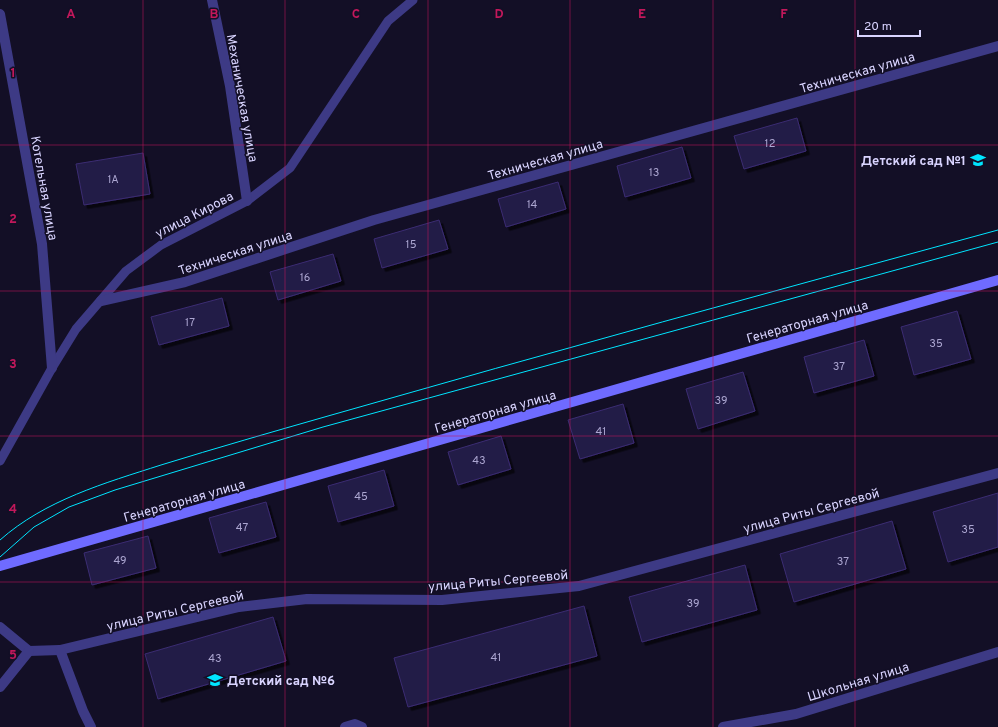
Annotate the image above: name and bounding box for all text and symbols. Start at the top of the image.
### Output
text: A [66,7,76,23]
text: B [210,7,219,23]
text: C [352,7,360,23]
text: D [494,7,504,23]
text: E [638,7,646,23]
text: F [780,7,788,23]
scale bar [858,12,920,38]
text: 20 m [864,19,892,35]
street label: Механическая улица [222,33,260,164]
street label: Техническая улица [798,50,917,98]
text: 1 [10,66,16,82]
street label: Котельная улица [26,135,60,242]
street label: Техническая улица [486,137,605,185]
house number: 12 [765,137,775,151]
school or university icon: Детский сад №1 [969,151,987,169]
place label: Детский сад №1 [861,154,966,170]
house number: 13 [649,166,659,180]
house number: 1А [107,173,119,187]
street label: улица Кирова [153,189,237,242]
house number: 14 [527,198,538,212]
text: 2 [9,212,17,228]
street label: Техническая улица [177,228,295,280]
house number: 15 [406,238,417,252]
house number: 16 [300,271,310,285]
street label: Генераторная улица [745,298,870,348]
house number: 17 [185,316,195,330]
house number: 35 [929,337,943,351]
text: 3 [9,357,17,373]
house number: 37 [833,360,845,374]
street label: Генераторная улица [433,388,558,438]
house number: 39 [715,394,727,408]
house number: 41 [596,425,606,439]
house number: 43 [472,454,486,468]
street label: Генераторная улица [122,477,247,527]
street label: улица Риты Сергеевой [742,486,881,538]
house number: 45 [354,490,368,504]
text: 4 [9,502,17,518]
house number: 47 [236,521,248,535]
house number: 35 [961,523,975,537]
house number: 49 [113,554,127,568]
house number: 37 [837,555,849,569]
street label: улица Риты Сергеевой [428,568,569,596]
street label: улица Риты Сергеевой [105,588,246,636]
house number: 39 [687,597,699,611]
text: 5 [9,648,17,664]
house number: 41 [491,651,501,665]
house number: 43 [208,652,222,666]
street label: Школьная улица [806,660,911,706]
school or university icon: Детский сад №6 [206,671,224,689]
place label: Детский сад №6 [227,674,335,690]

